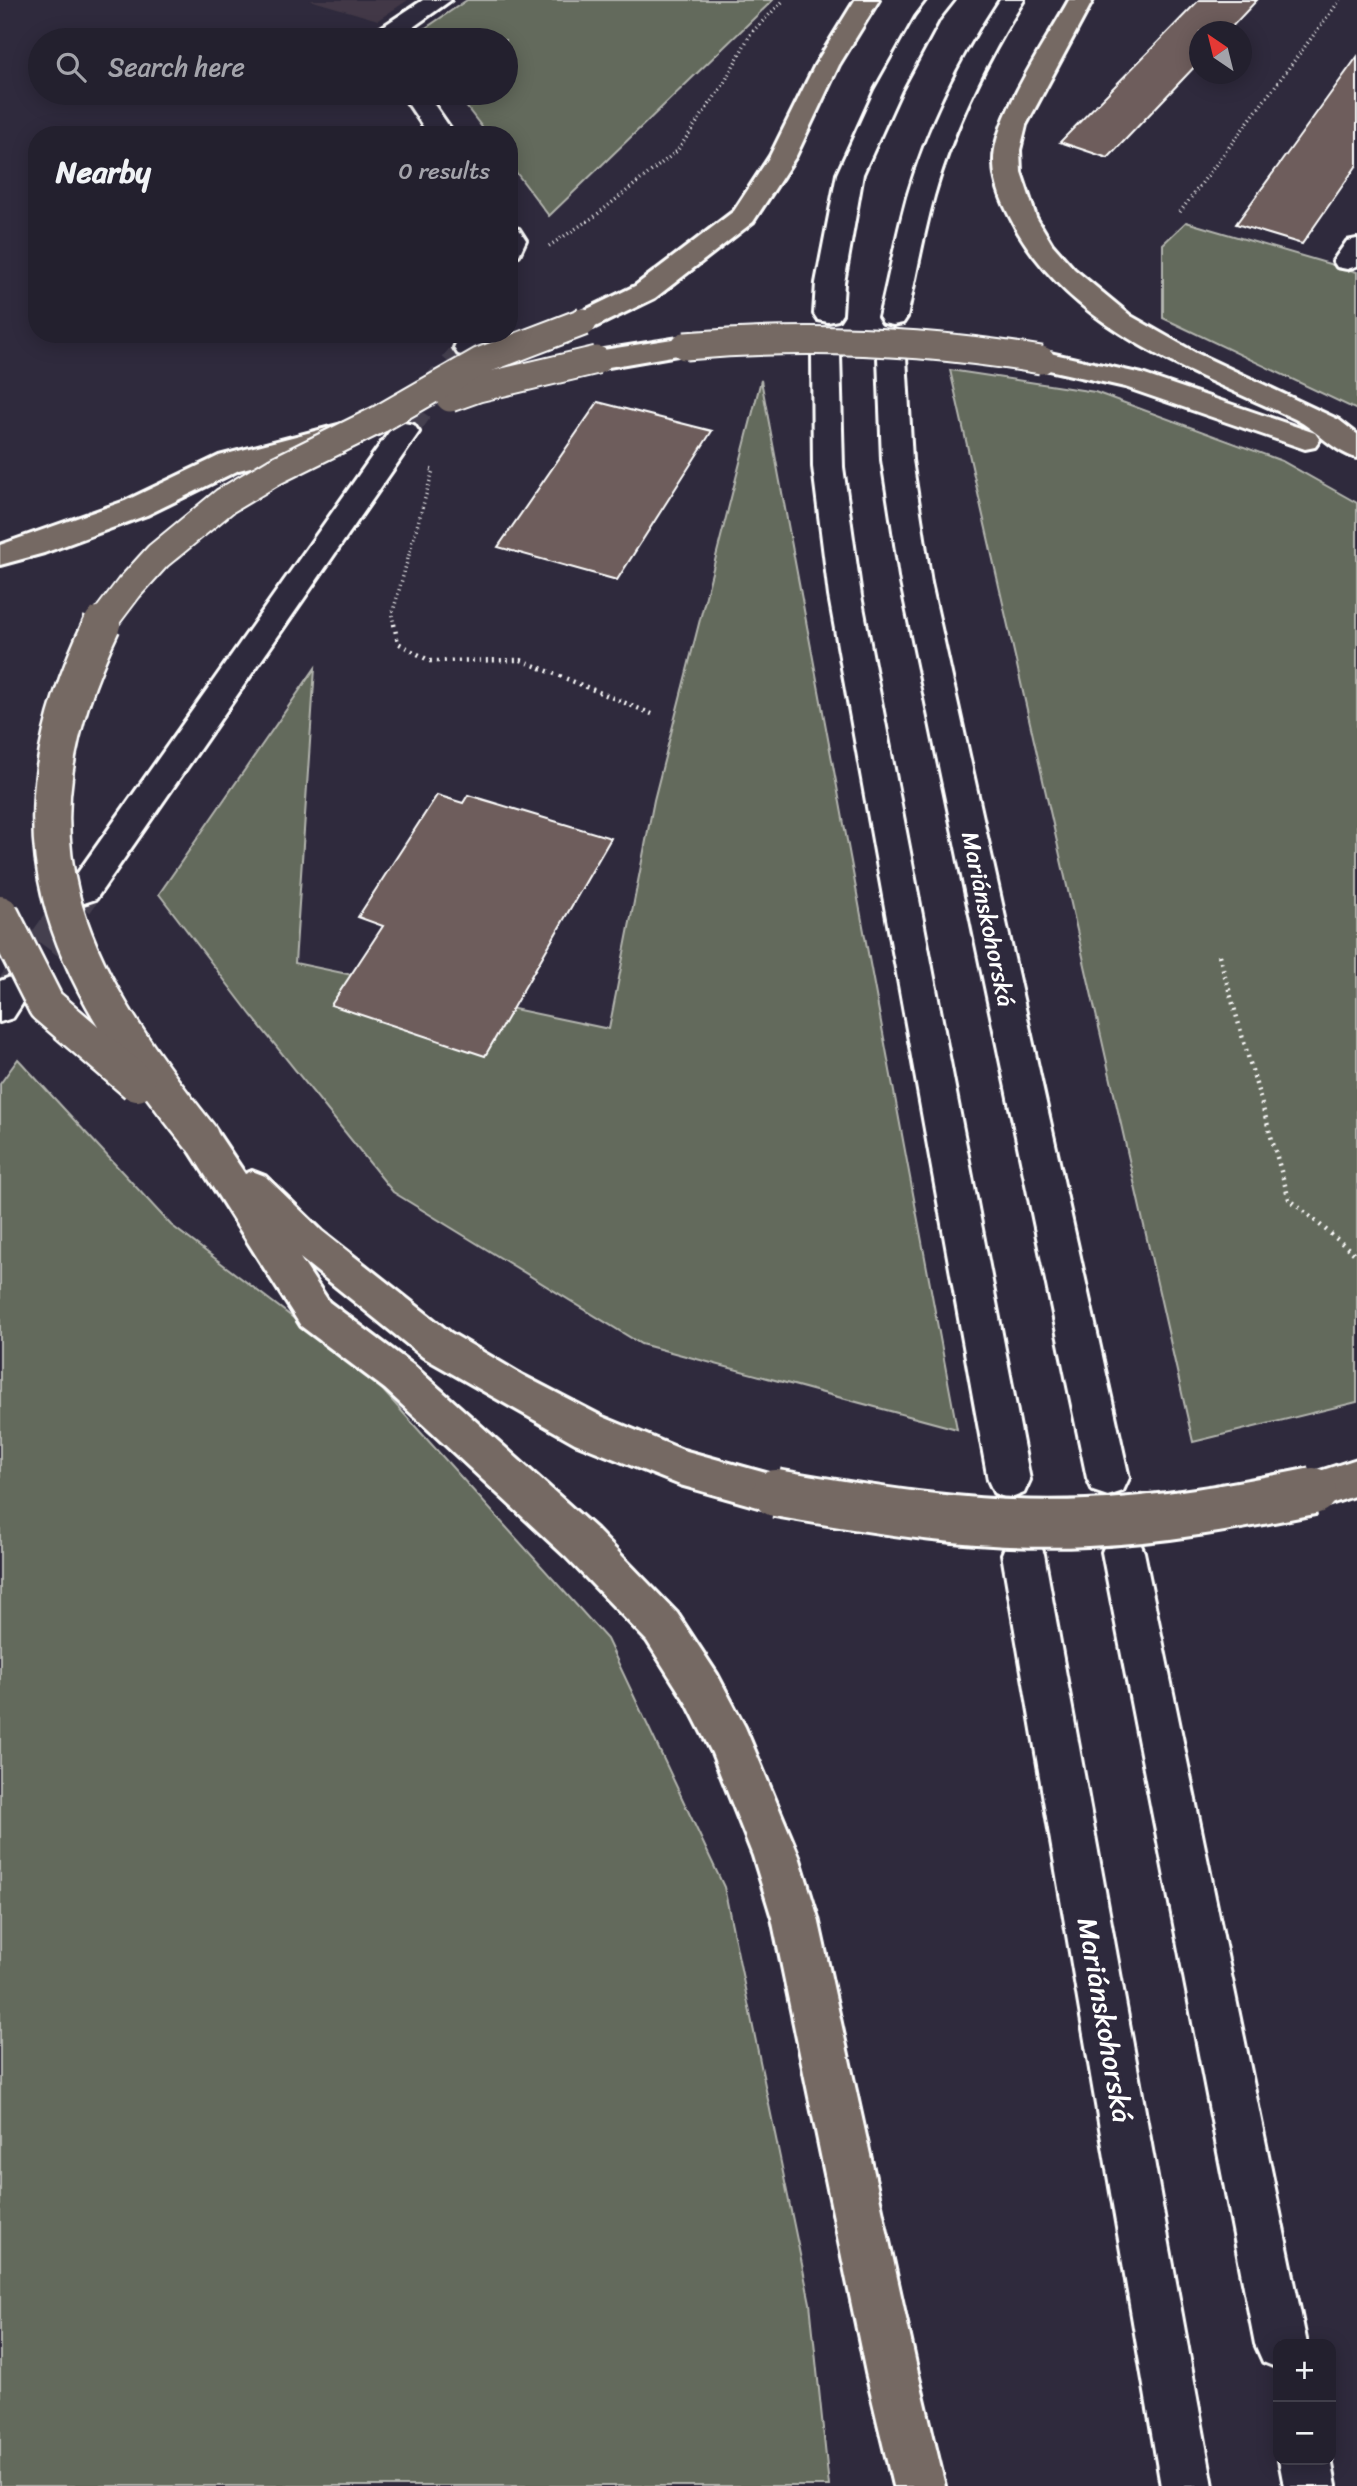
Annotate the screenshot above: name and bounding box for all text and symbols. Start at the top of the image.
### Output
north arrow [1189,21,1252,84]
search box [28,28,518,105]
text: Search here [108,44,245,90]
icon: search [52,48,90,86]
text: Nearby [56,145,151,199]
text: 0 results [398,151,490,192]
street label: Mariánskohorská [949,828,1027,1010]
street label: Mariánskohorská [1063,1913,1147,2127]
map controls [1273,2339,1336,2465]
button: + [1273,2339,1336,2402]
button: − [1273,2402,1336,2465]

